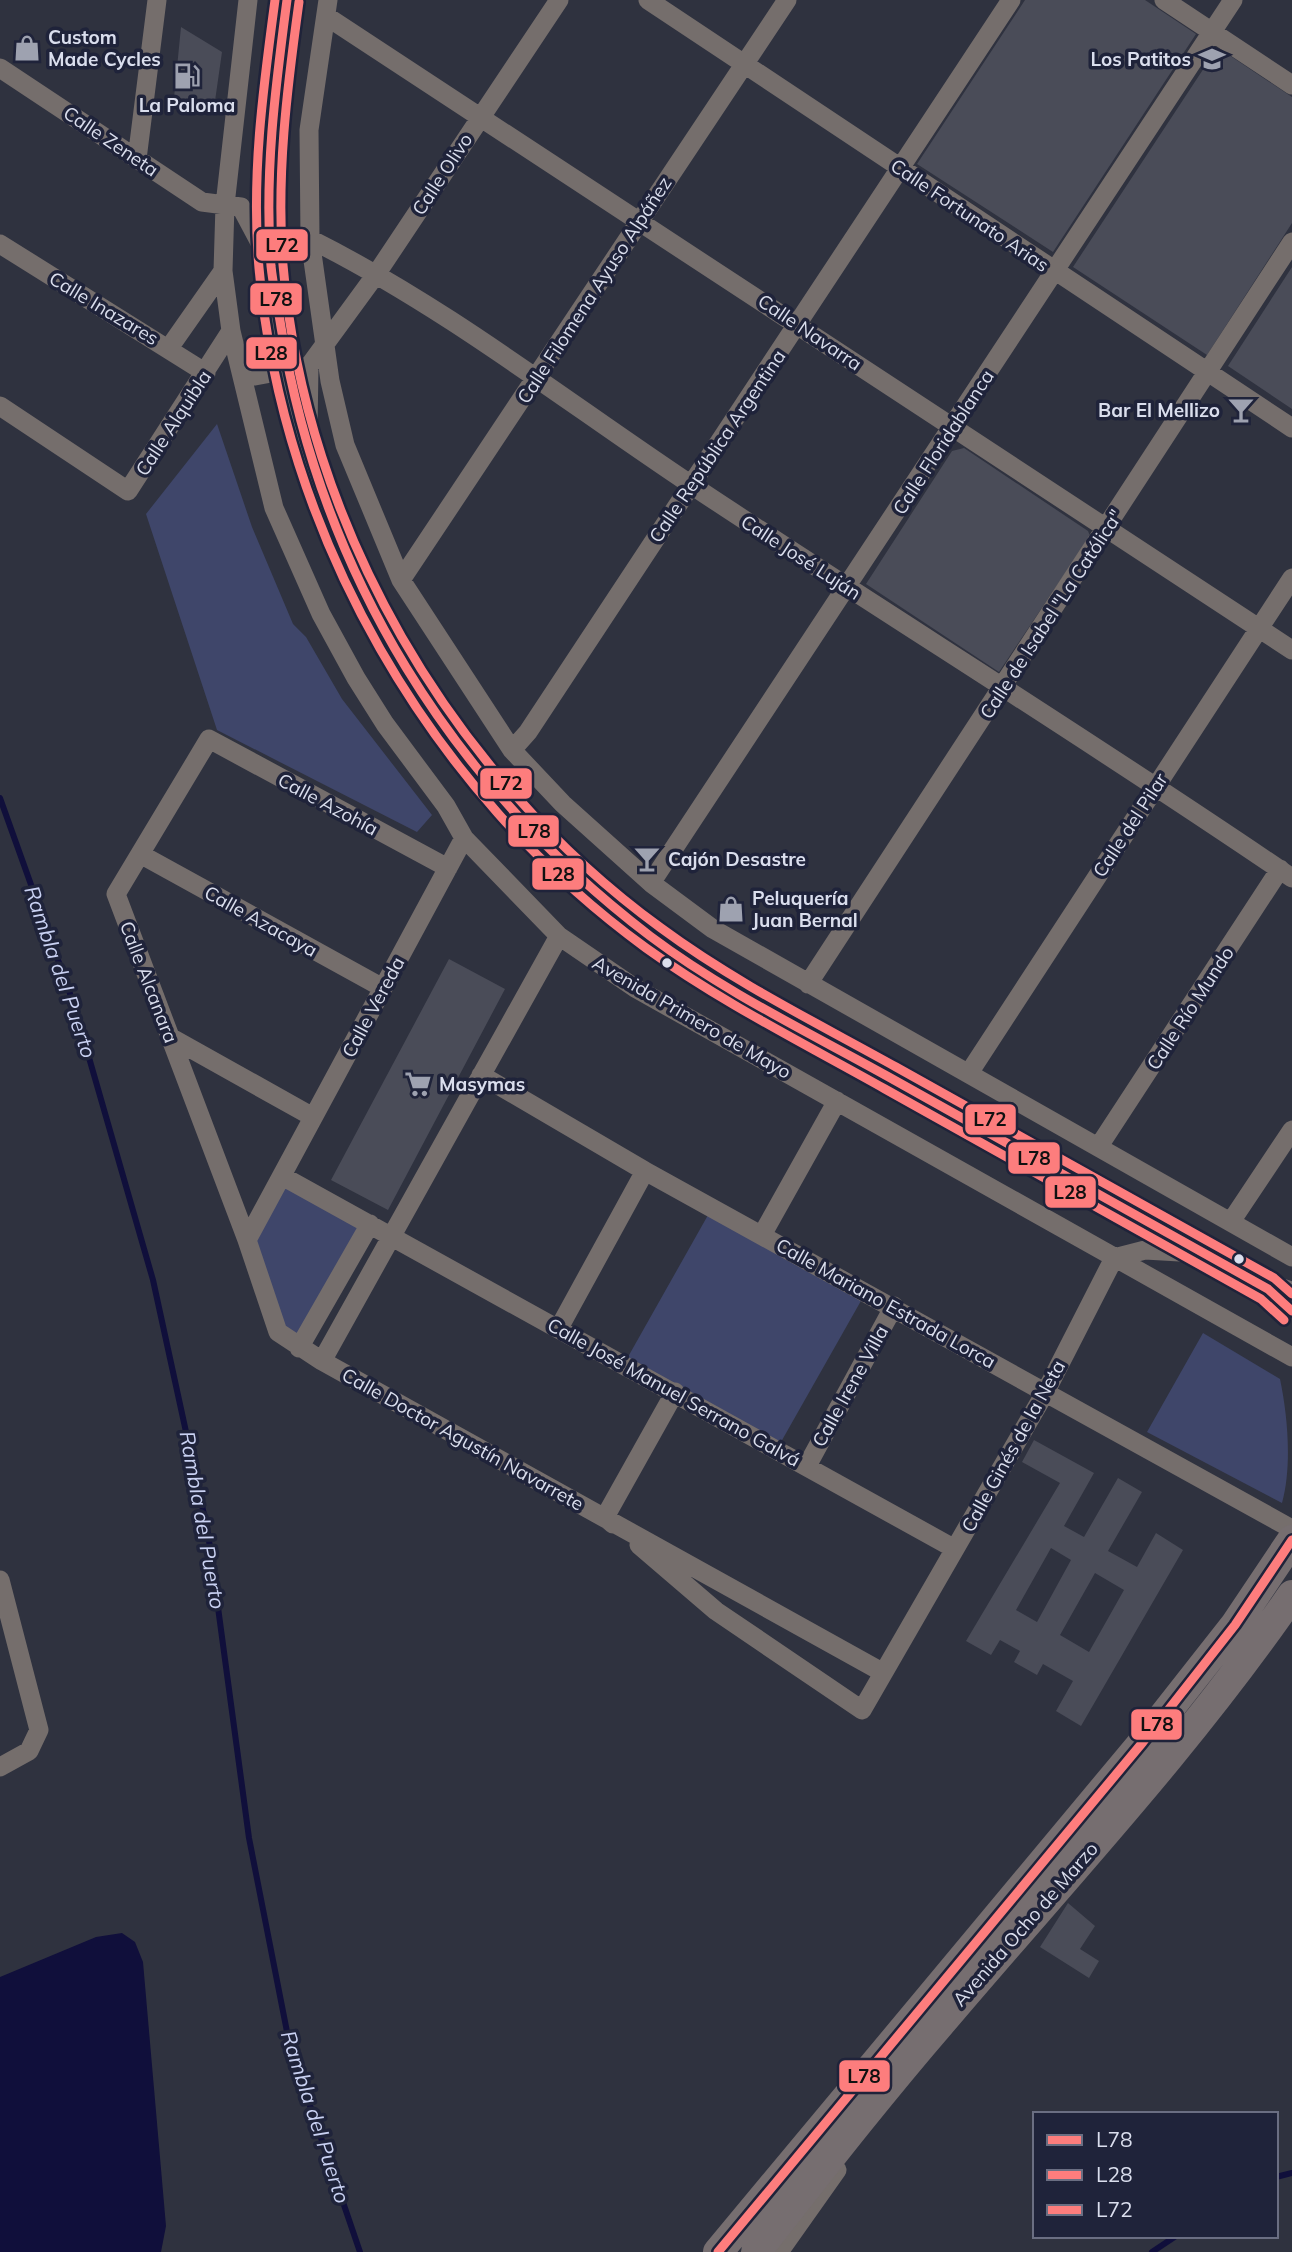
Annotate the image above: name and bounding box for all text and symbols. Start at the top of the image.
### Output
place label: Custom Made Cycles [48,25,161,71]
shop icon: Custom Made Cycles [12,33,42,63]
school or university icon: Los Patitos [1197,44,1227,74]
place label: Los Patitos [1090,47,1191,71]
fuel station icon: La Paloma [172,61,202,91]
place label: La Paloma [139,93,235,117]
street label: Calle Zeneta [59,100,163,182]
street label: Calle Olivo [407,128,477,220]
street label: Calle Fortunato Arias [886,153,1054,277]
street label: Calle Filomena Ayuso Alpáñez [512,172,677,408]
line badge: L72 [255,228,309,262]
text: L72 [265,233,299,257]
street label: Calle Inazares [45,266,163,350]
line badge: L78 [249,282,303,316]
text: L78 [259,287,293,311]
street label: Calle Navarra [753,288,867,376]
line badge: L28 [245,336,298,370]
text: L28 [254,341,288,365]
street label: Calle República Argentina [643,345,791,547]
street label: Calle Floridablanca [887,365,999,519]
street label: Calle Alquibla [130,366,216,480]
bar icon: Bar El Mellizo [1226,395,1256,425]
place label: Bar El Mellizo [1098,398,1220,422]
street label: Calle de Isabel "La Católica" [974,505,1128,723]
street label: Calle José Luján [736,509,866,605]
line badge: L72 [479,767,533,800]
street label: Calle Azohía [274,768,382,840]
street label: Calle del Pilar [1087,768,1173,882]
text: L72 [489,771,523,795]
line badge: L78 [507,814,560,848]
text: L78 [517,819,551,843]
bar icon: Cajón Desastre [632,844,662,874]
place label: Cajón Desastre [668,847,806,871]
line badge: L28 [531,857,585,891]
text: L28 [541,862,575,886]
street label: Calle Azacaya [200,880,322,962]
water label: Rambla del Puerto [19,882,103,1061]
place label: Peluquería Juan Bernal [752,886,858,932]
shop icon: Peluquería Juan Bernal [716,894,746,924]
street label: Calle Alcanara [115,918,183,1046]
street label: Calle Río Mundo [1141,942,1239,1074]
street label: Avenida Primero de Mayo [588,950,796,1084]
street label: Calle Vereda [336,952,410,1062]
unlabelled marker [660,956,674,970]
supermarket icon: Masymas [403,1069,433,1099]
place label: Masymas [439,1072,525,1096]
line badge: L72 [964,1103,1017,1136]
text: L72 [973,1107,1007,1131]
line badge: L78 [1007,1141,1061,1175]
text: L78 [1017,1146,1051,1170]
line badge: L28 [1044,1175,1097,1209]
text: L28 [1053,1180,1087,1204]
street label: Calle Mariano Estrada Lorca [772,1233,1000,1373]
unlabelled marker [1232,1252,1246,1266]
street label: Calle José Manuel Serrano Galvá [543,1312,805,1472]
street label: Calle Irene Villa [807,1321,893,1451]
street label: Calle Ginés de la Neta [956,1356,1070,1536]
street label: Calle Doctor Agustín Navarrete [338,1362,588,1516]
water label: Rambla del Puerto [175,1429,231,1611]
line badge: L78 [1130,1708,1183,1741]
text: L78 [1140,1712,1174,1736]
street label: Avenida Ocho de Marzo [947,1837,1103,2011]
water label: Rambla del Puerto [276,2027,356,2206]
line badge: L78 [838,2059,891,2093]
text: L78 [847,2064,881,2088]
legend [1033,2112,1278,2238]
text: L78 [1096,2126,1133,2152]
text: L28 [1096,2161,1133,2187]
text: L72 [1096,2196,1133,2222]

